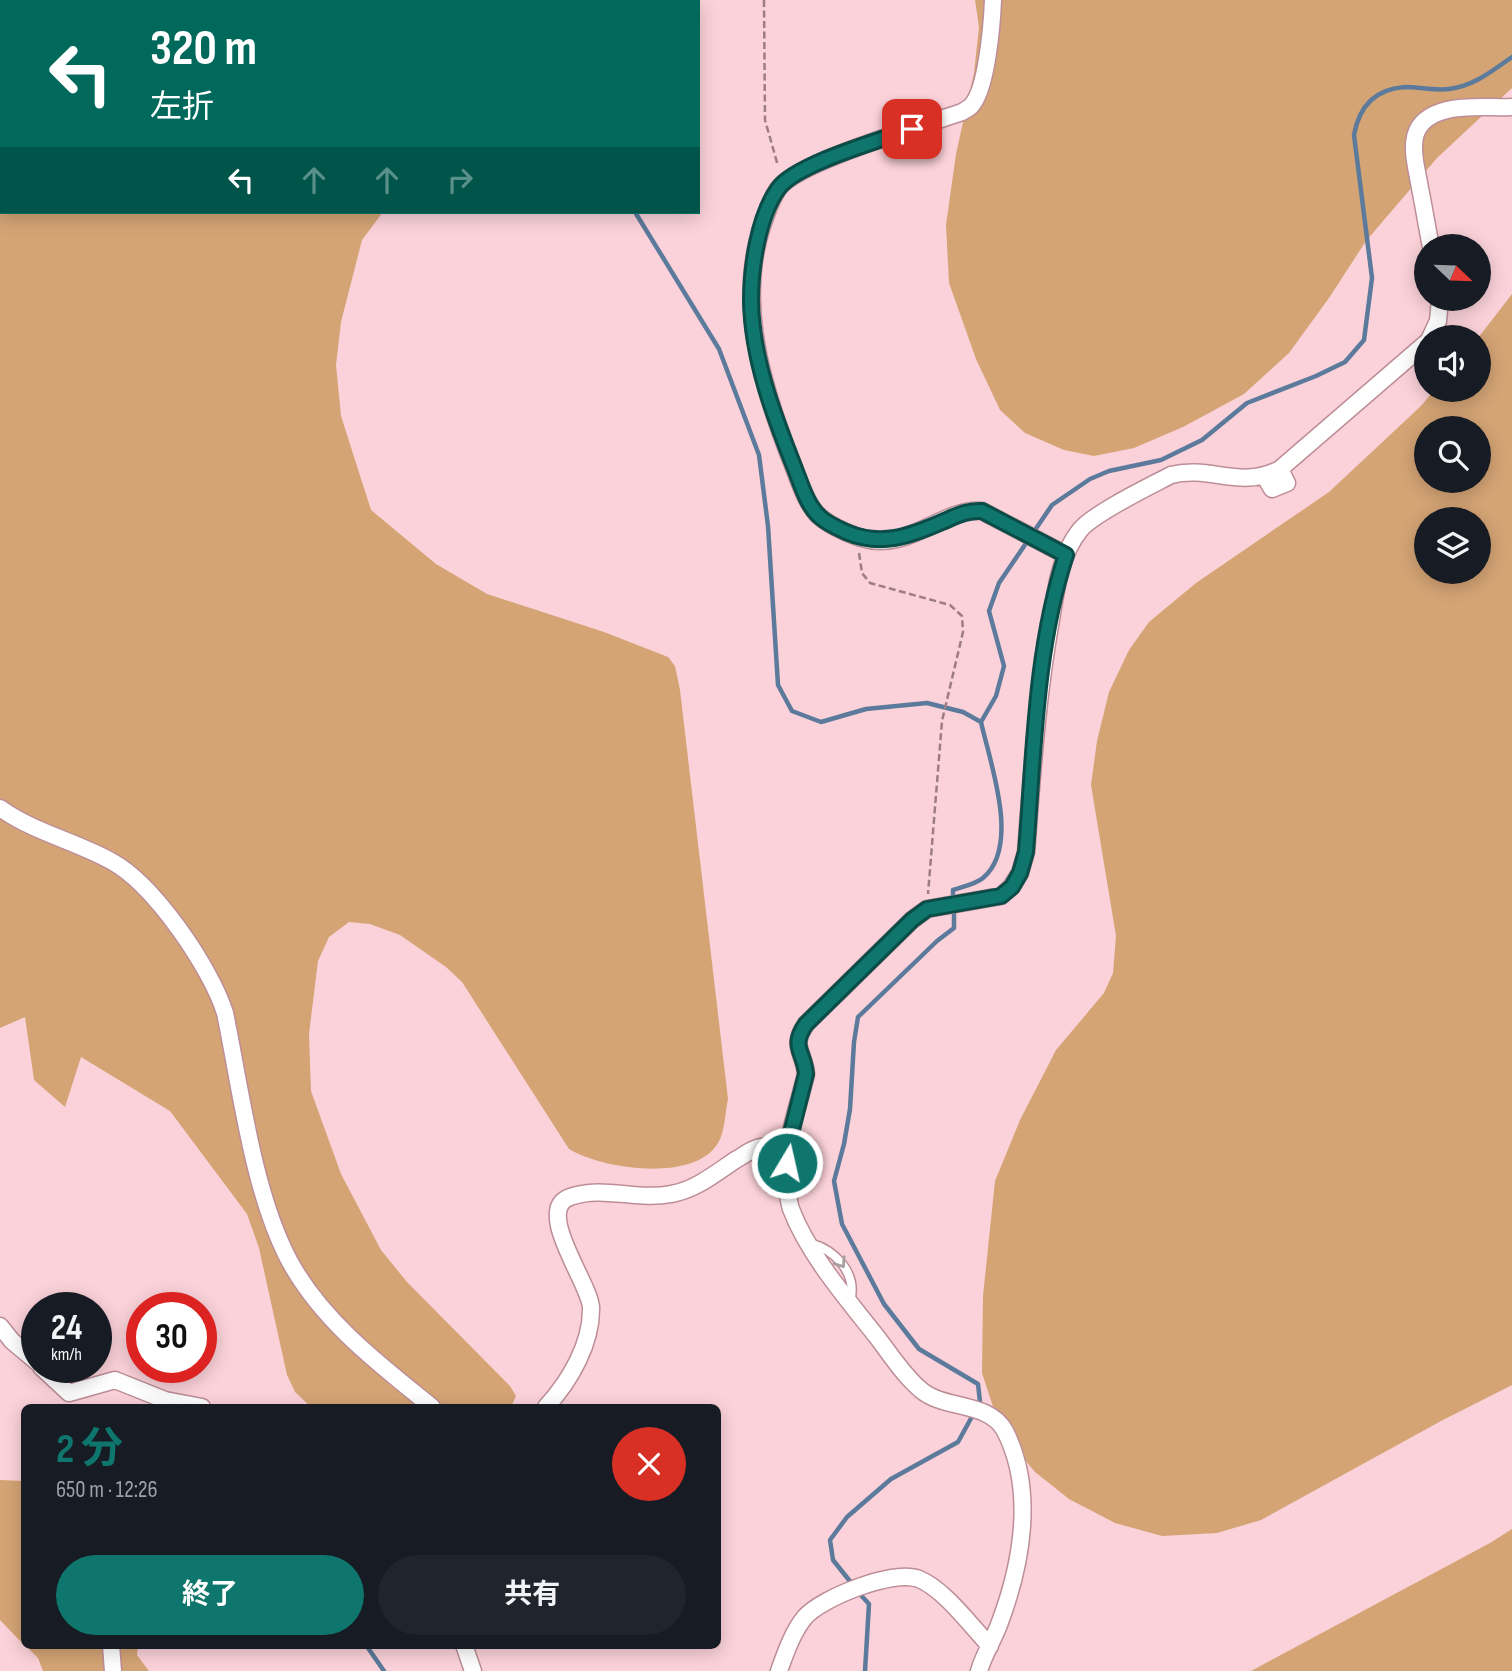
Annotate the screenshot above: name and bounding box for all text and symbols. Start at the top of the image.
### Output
text: 320 m [150,20,257,79]
icon: left [35,28,126,119]
text: 左折 [150,88,214,127]
pin [882,99,942,159]
icon: arrive [893,110,931,148]
icon: left [222,161,260,199]
icon: ahead [295,161,333,199]
icon: ahead [368,161,406,199]
icon: right [441,161,479,199]
north arrow [1414,234,1491,312]
map controls [1414,234,1491,584]
button: sound [1414,325,1491,402]
button: search [1414,416,1491,493]
button: layers [1414,507,1491,584]
position arrow [750,1126,824,1200]
one-way arrow [832,1255,845,1268]
speed limit sign: 30 [126,1292,217,1383]
text: 24 [51,1307,82,1350]
text: km/h [51,1344,82,1365]
text: 2 分 [56,1424,123,1475]
button: close [612,1427,686,1501]
text: 650 m · 12:26 [56,1476,158,1504]
button: 終了 [56,1555,364,1635]
button: 共有 [378,1555,686,1635]

